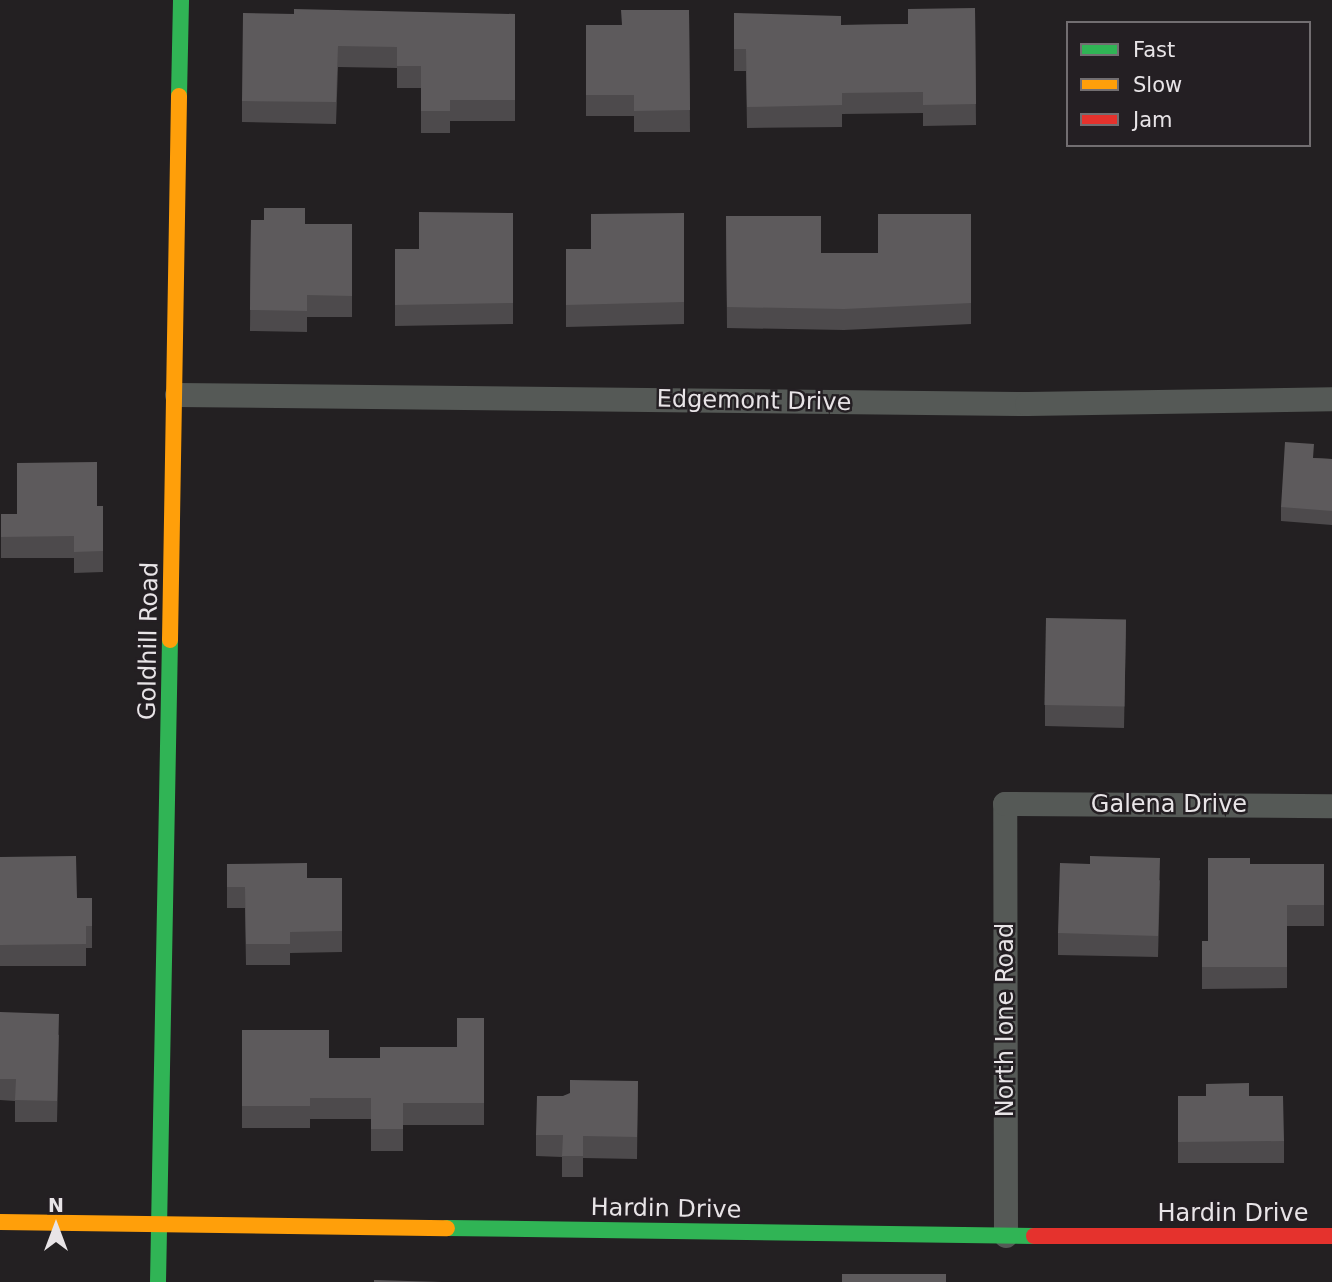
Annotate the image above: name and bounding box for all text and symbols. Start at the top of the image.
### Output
legend [1066,21,1311,147]
text: Fast [1133,38,1175,62]
text: Slow [1133,73,1182,97]
text: Jam [1133,108,1173,132]
street label: Edgemont Drive [656,385,852,417]
street label: Goldhill Road [133,562,165,720]
street label: Galena Drive [1091,791,1247,819]
street label: North Ione Road [992,923,1020,1117]
north arrow [21,1191,91,1261]
street label: Hardin Drive [590,1193,742,1225]
text: N [48,1194,64,1216]
street label: Hardin Drive [1158,1200,1308,1228]

